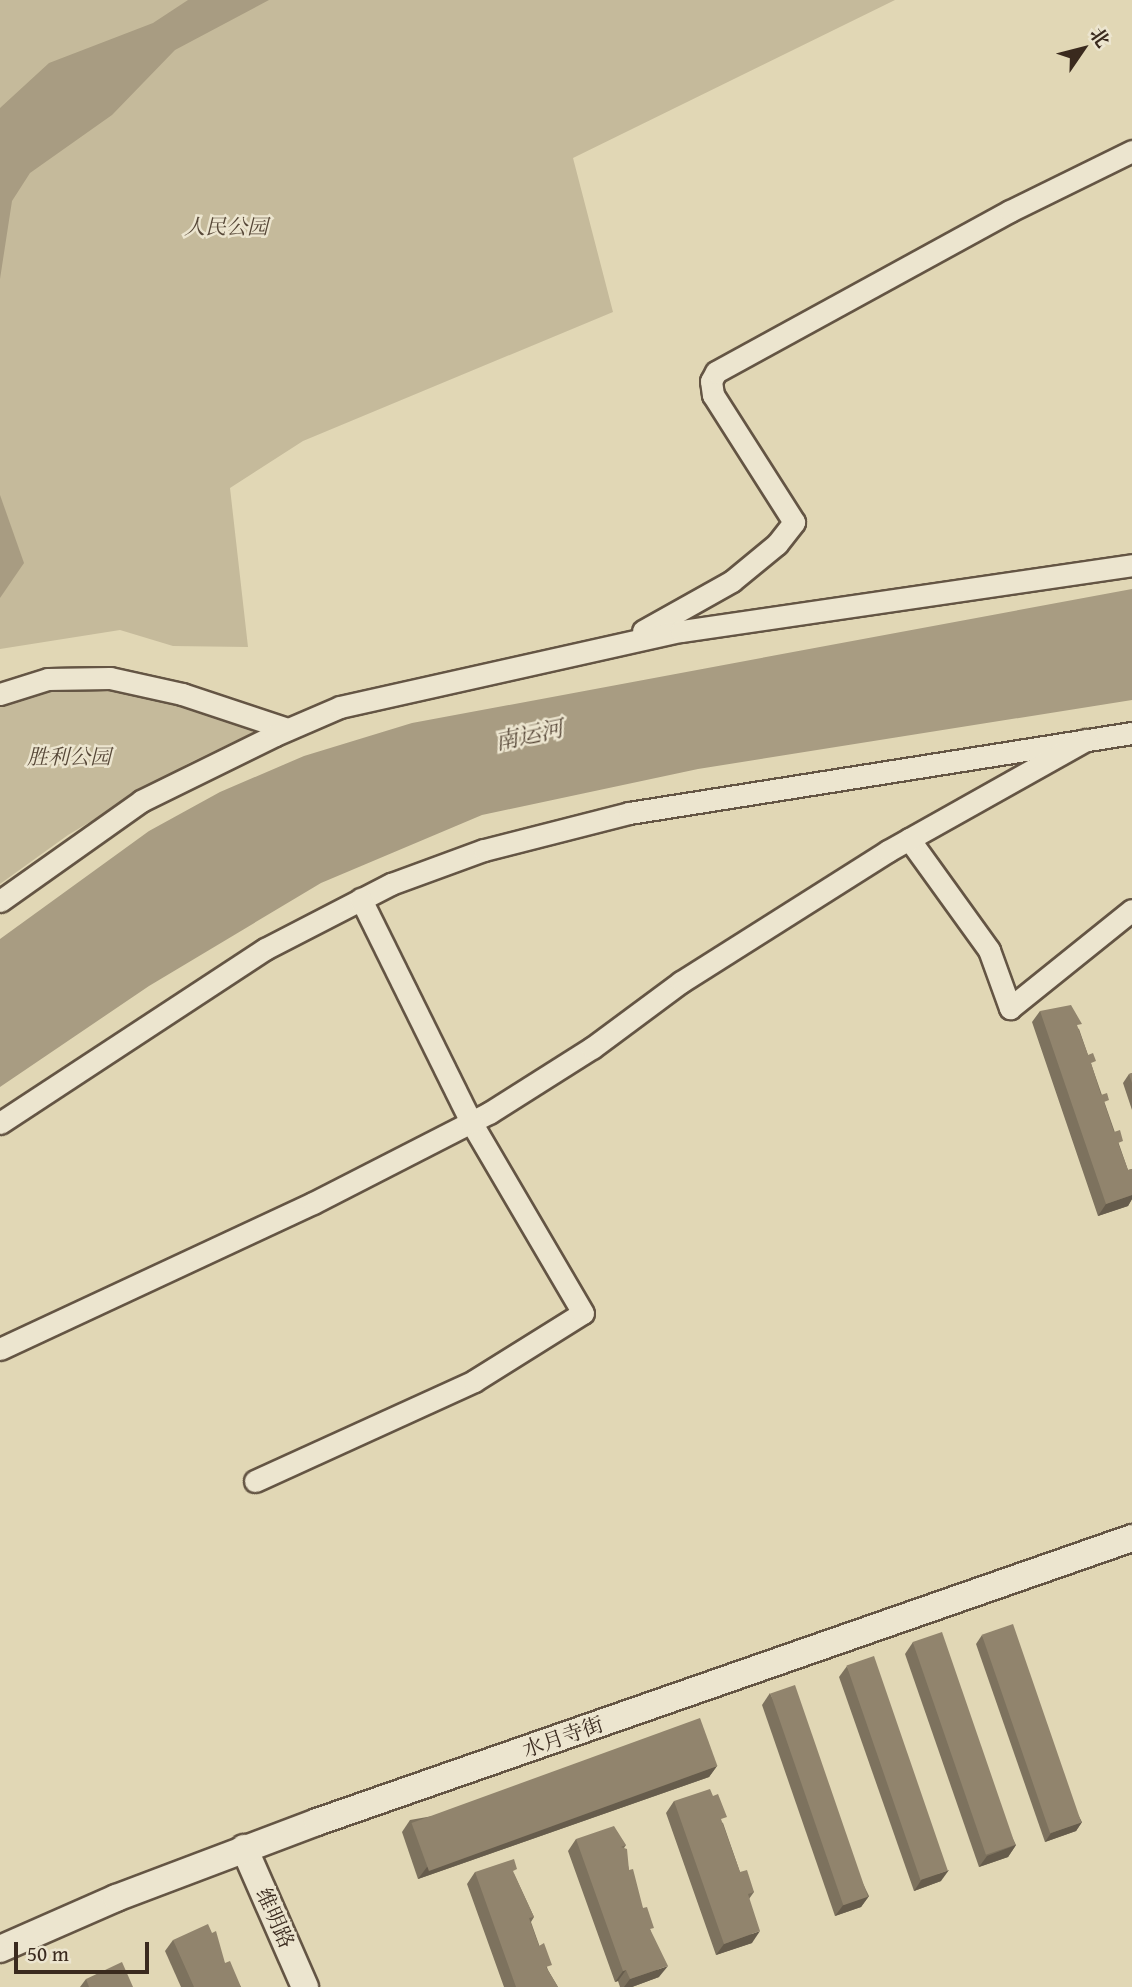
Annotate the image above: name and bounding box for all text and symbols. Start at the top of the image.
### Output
north arrow [1048,14,1118,84]
text: 北 [1083,21,1117,53]
park label: 人民公园 [184,214,268,240]
water label: 南运河 [492,714,566,756]
park label: 胜利公园 [27,744,111,770]
street label: 水月寺街 [519,1711,607,1763]
street label: 维明路 [251,1884,299,1952]
scale bar [18,1927,152,1971]
text: 50 m [27,1938,69,1969]

